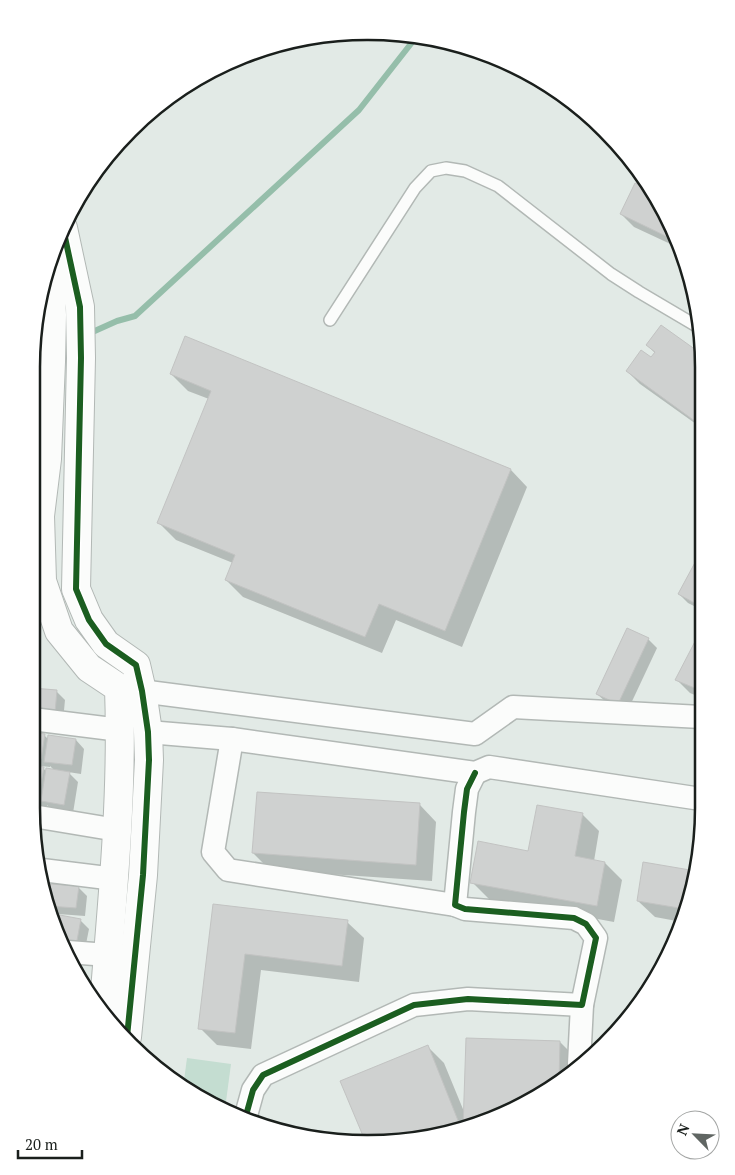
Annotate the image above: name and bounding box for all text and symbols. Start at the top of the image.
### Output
north arrow [670,1110,720,1160]
text: N [672,1120,694,1138]
scale bar [18,1128,81,1160]
text: 20 m [25,1134,58,1154]

